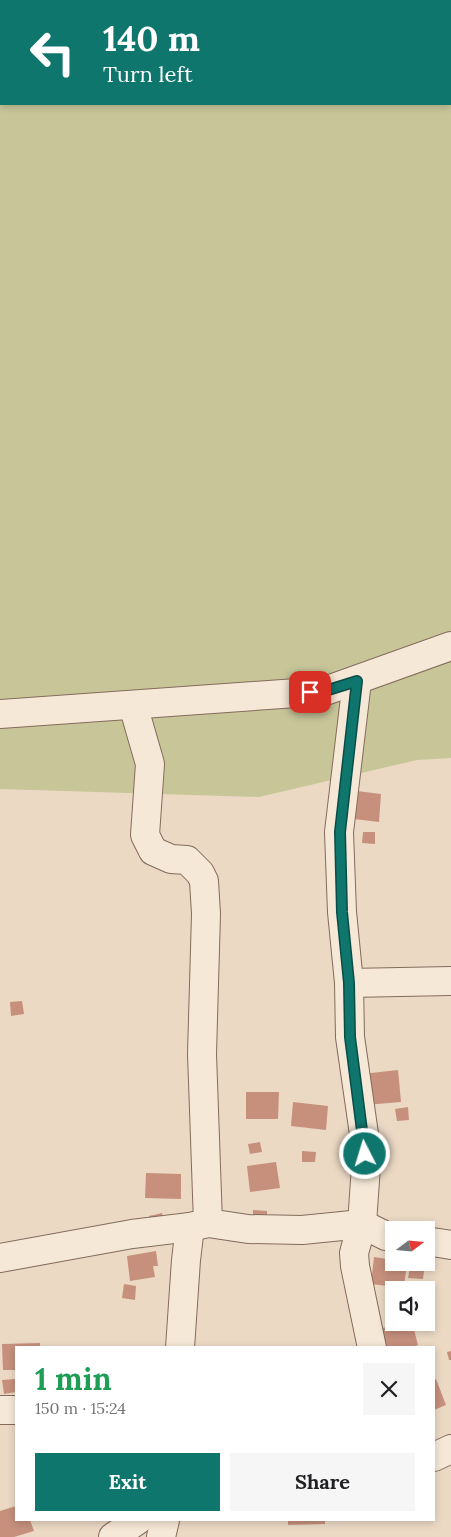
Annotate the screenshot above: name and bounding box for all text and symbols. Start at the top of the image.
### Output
text: 140 m [103,16,200,61]
icon: left [20,20,85,85]
text: Turn left [103,60,193,88]
pin [289,671,331,713]
icon: arrive [296,678,324,706]
position arrow [338,1127,390,1179]
north arrow [385,1221,435,1271]
map controls [385,1221,435,1331]
button: sound [385,1281,435,1331]
text: 1 min [35,1360,112,1398]
button: close [363,1363,415,1415]
text: 150 m · 15:24 [35,1398,126,1418]
button: Exit [35,1453,220,1511]
button: Share [230,1453,415,1511]

